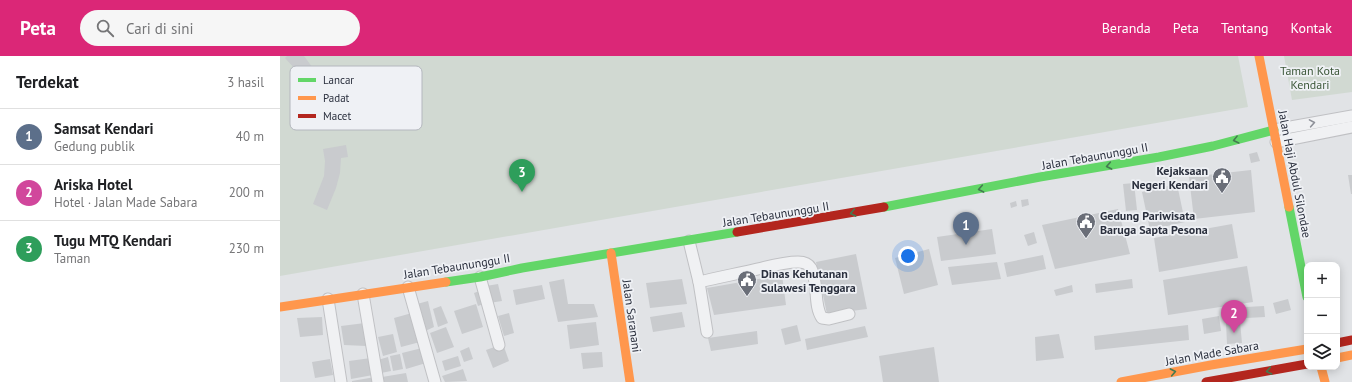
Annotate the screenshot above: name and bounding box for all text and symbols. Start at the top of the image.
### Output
search box [80,10,360,46]
text: Peta [20,16,56,40]
icon: search [94,17,116,39]
text: Cari di sini [126,19,193,38]
text: Beranda [1102,19,1151,37]
text: Peta [1173,19,1199,37]
text: Tentang [1221,19,1269,37]
text: Kontak [1291,19,1332,37]
park label: Taman Kota Kendari [1280,63,1340,92]
legend [290,66,422,130]
text: Terdekat [16,71,79,93]
text: Lancar [323,73,354,87]
text: 3 hasil [227,74,264,91]
text: Padat [323,91,350,105]
street label: Jalan Haji Abdul Silondae [1275,108,1315,239]
text: Macet [323,109,351,123]
text: Samsat Kendari [54,119,153,138]
one-way arrow [1309,119,1316,128]
text: 1 [25,128,33,145]
text: 40 m [236,128,264,145]
one-way arrow [1233,135,1239,143]
text: Gedung publik [54,138,135,155]
street label: Jalan Tebaununggu II [1040,139,1149,173]
pin: 3 [509,159,535,192]
one-way arrow [1106,161,1112,169]
place label: Kejaksaan Negeri Kendari [1132,163,1208,192]
public building icon: Kejaksaan Negeri Kendari [1211,166,1233,194]
text: Ariska Hotel [54,175,132,194]
text: 2 [25,184,33,201]
text: 200 m [229,184,264,201]
one-way arrow [978,185,984,193]
text: Hotel · Jalan Made Sabara [54,194,197,211]
street label: Jalan Tebaununggu II [721,198,830,230]
place label: Gedung Pariwisata Baruga Sapta Pesona [1100,208,1208,237]
one-way arrow [850,209,856,217]
public building icon: Gedung Pariwisata Baruga Sapta Pesona [1075,211,1097,239]
pin: 1 [953,212,979,245]
text: Tugu MTQ Kendari [54,231,172,250]
text: 3 [25,240,33,257]
text: 230 m [229,240,264,257]
your location [898,246,918,266]
text: Taman [54,250,90,267]
street label: Jalan Tebaununggu II [402,250,511,282]
map controls [1304,262,1340,370]
button: + [1304,262,1340,298]
place label: Dinas Kehutanan Sulawesi Tenggara [761,266,856,295]
public building icon: Dinas Kehutanan Sulawesi Tenggara [736,269,758,297]
street label: Jalan Saranani [619,278,645,353]
button: − [1304,298,1340,334]
pin: 2 [1221,300,1247,333]
button: layers [1304,334,1340,370]
street label: Jalan Made Sabara [1163,337,1260,369]
one-way arrow [1266,366,1272,375]
one-way arrow [1170,368,1176,377]

